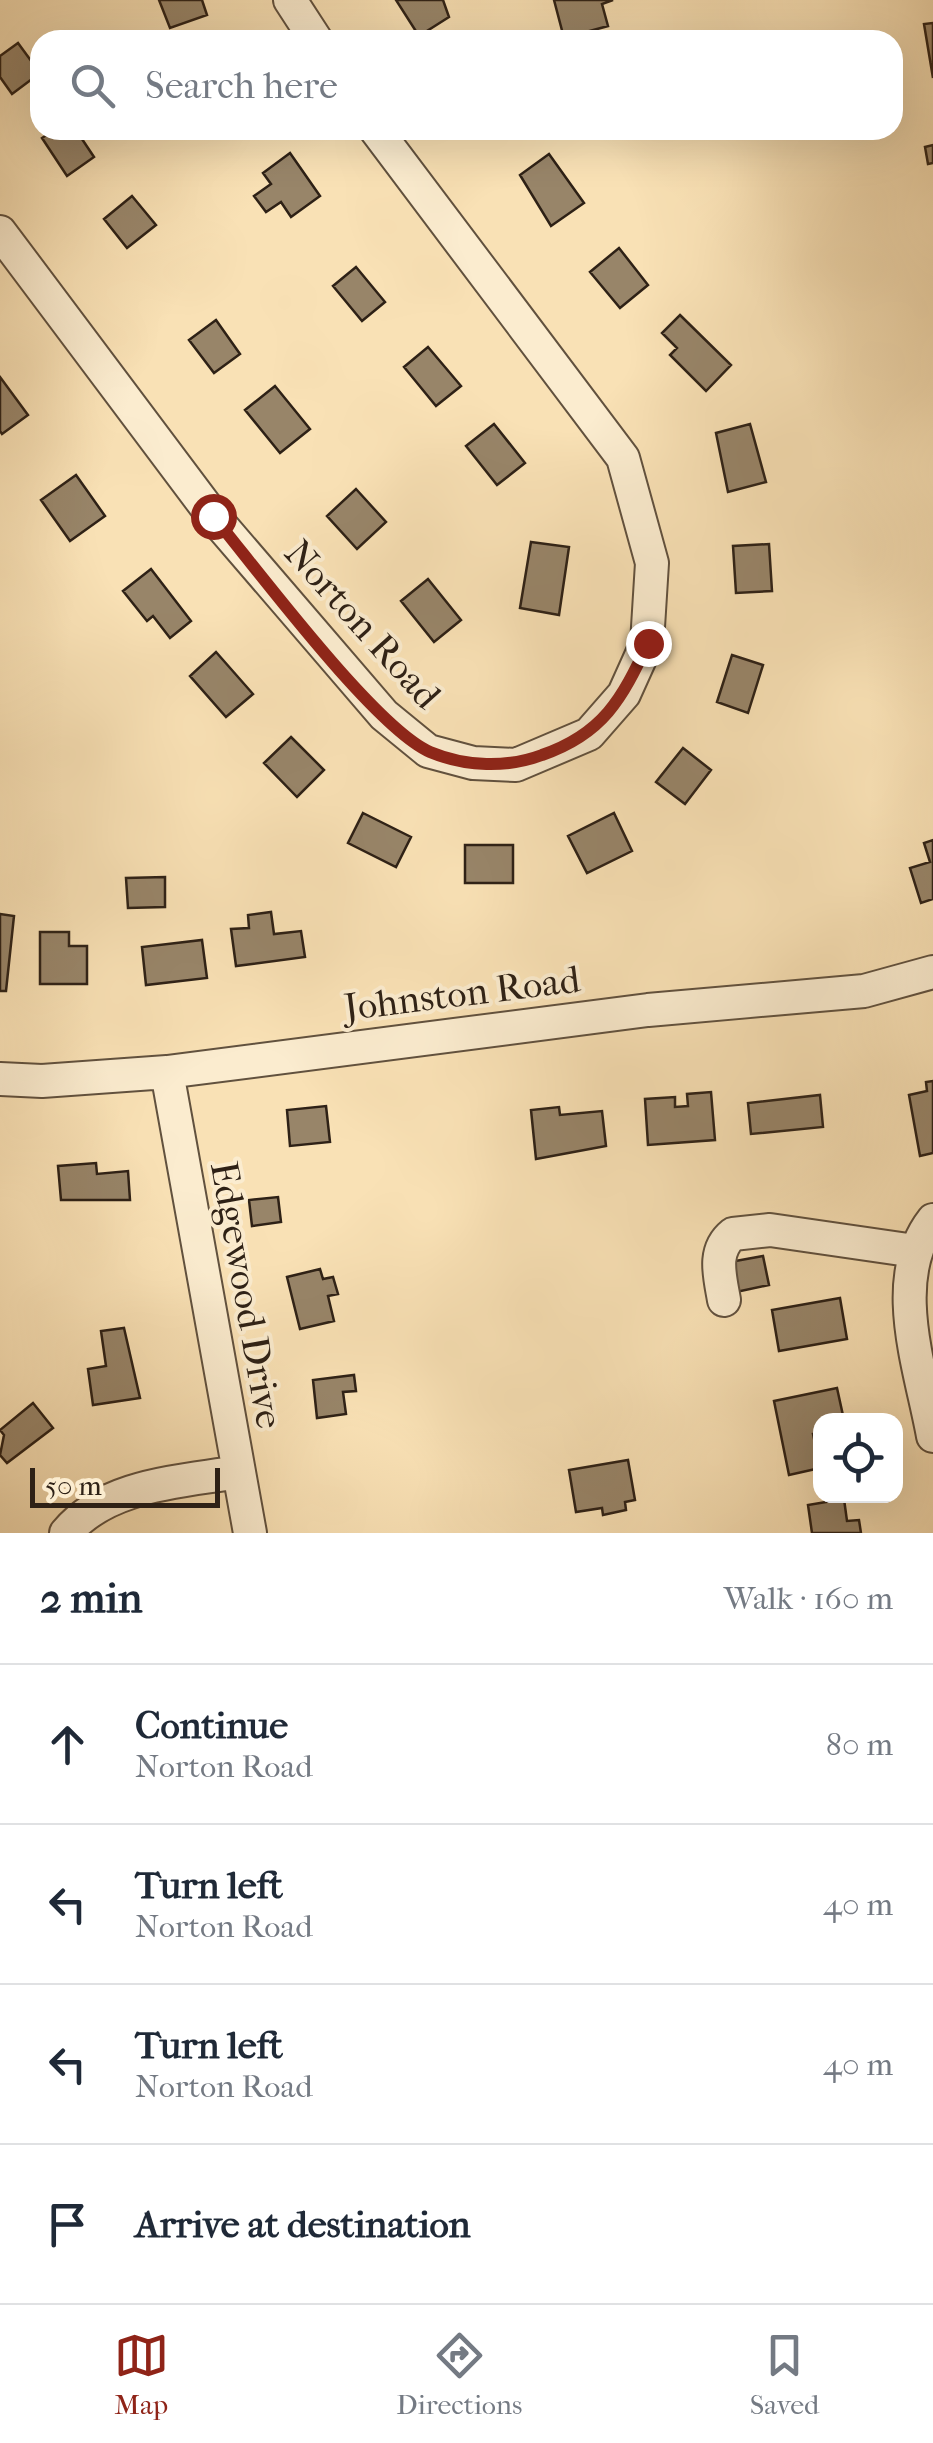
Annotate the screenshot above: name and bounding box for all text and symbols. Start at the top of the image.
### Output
search box [30,30,903,140]
icon: search [65,58,120,113]
text: Search here [145,63,338,108]
route start [191,494,237,540]
street label: Norton Road [275,531,450,718]
route end [626,621,672,667]
street label: Johnston Road [339,957,583,1031]
street label: Edgewood Drive [201,1158,292,1432]
map controls [813,1413,903,1503]
button: locate [813,1413,903,1503]
scale bar [30,1463,220,1508]
text: 50 m [45,1469,102,1502]
text: 2 min [40,1574,142,1623]
text: Walk · 160 m [724,1580,893,1617]
text: Continue [135,1703,288,1748]
icon: ahead [40,1717,95,1772]
text: 80 m [826,1726,893,1763]
text: Norton Road [135,1748,313,1785]
text: Turn left [135,1863,283,1908]
icon: left [40,1877,95,1932]
text: 40 m [823,1886,893,1923]
text: Norton Road [135,1908,313,1945]
text: Turn left [135,2023,283,2068]
icon: left [40,2037,95,2092]
text: 40 m [823,2046,893,2083]
text: Norton Road [135,2068,313,2105]
icon: arrive [40,2197,95,2252]
text: Arrive at destination [135,2202,471,2247]
tab: Map [114,2328,169,2421]
tab: Directions [396,2328,522,2421]
tab: Saved [750,2328,819,2421]

